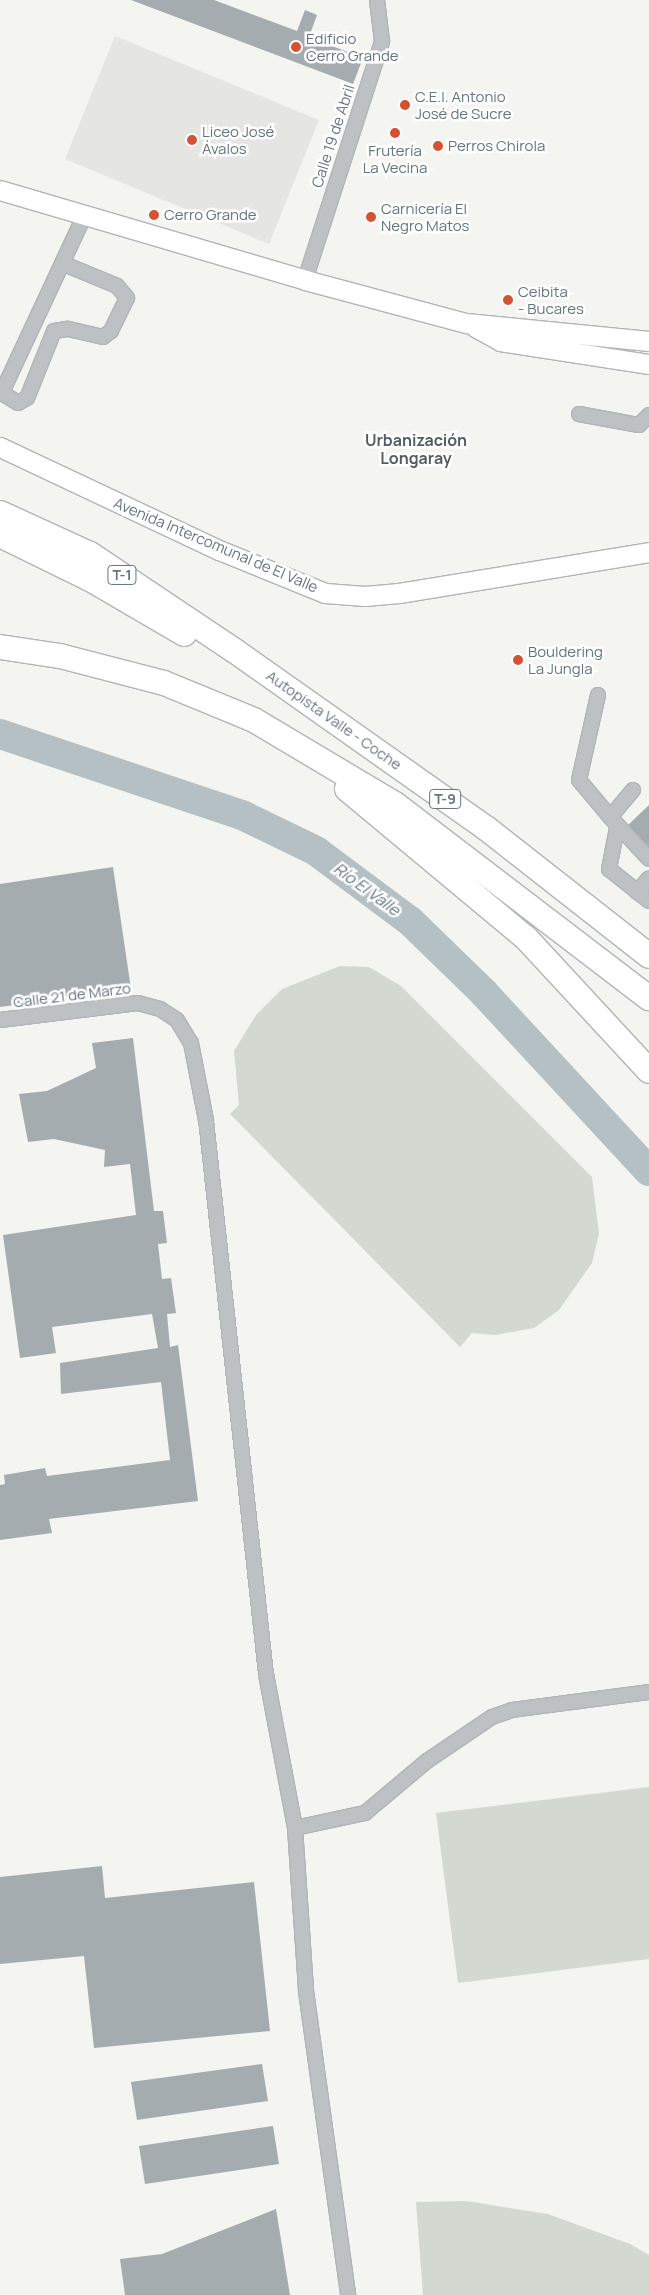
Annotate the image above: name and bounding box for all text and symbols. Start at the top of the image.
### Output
place label: Edificio Cerro Grande [306,29,399,64]
marker: Edificio Cerro Grande [290,41,302,53]
street label: Calle 19 de Abril [308,82,358,190]
place label: C.E.I. Antonio José de Sucre [415,87,512,122]
marker: C.E.I. Antonio José de Sucre [399,99,411,111]
place label: Liceo José Ávalos [202,122,274,157]
marker: Frutería La Vecina [389,127,401,139]
marker: Liceo José Ávalos [186,134,198,146]
place label: Perros Chirola [448,137,545,155]
marker: Perros Chirola [432,140,444,152]
place label: Frutería La Vecina [363,141,427,176]
place label: Carnicería El Negro Matos [381,199,469,234]
place label: Cerro Grande [164,206,257,224]
marker: Cerro Grande [148,209,160,221]
marker: Carnicería El Negro Matos [365,211,377,223]
place label: Ceibita - Bucares [518,282,584,317]
marker: Ceibita - Bucares [502,294,514,306]
district label: Urbanización Longaray [365,430,467,468]
street label: Avenida Intercomunal de El Valle [111,494,321,596]
road number: T-1 [107,564,137,586]
place label: Bouldering La Jungla [528,642,603,677]
marker: Bouldering La Jungla [512,654,524,666]
street label: Autopista Valle - Coche [263,666,405,774]
road number: T-9 [429,788,461,811]
water label: Río El Valle [330,859,404,919]
street label: Calle 21 de Marzo [12,979,132,1011]

